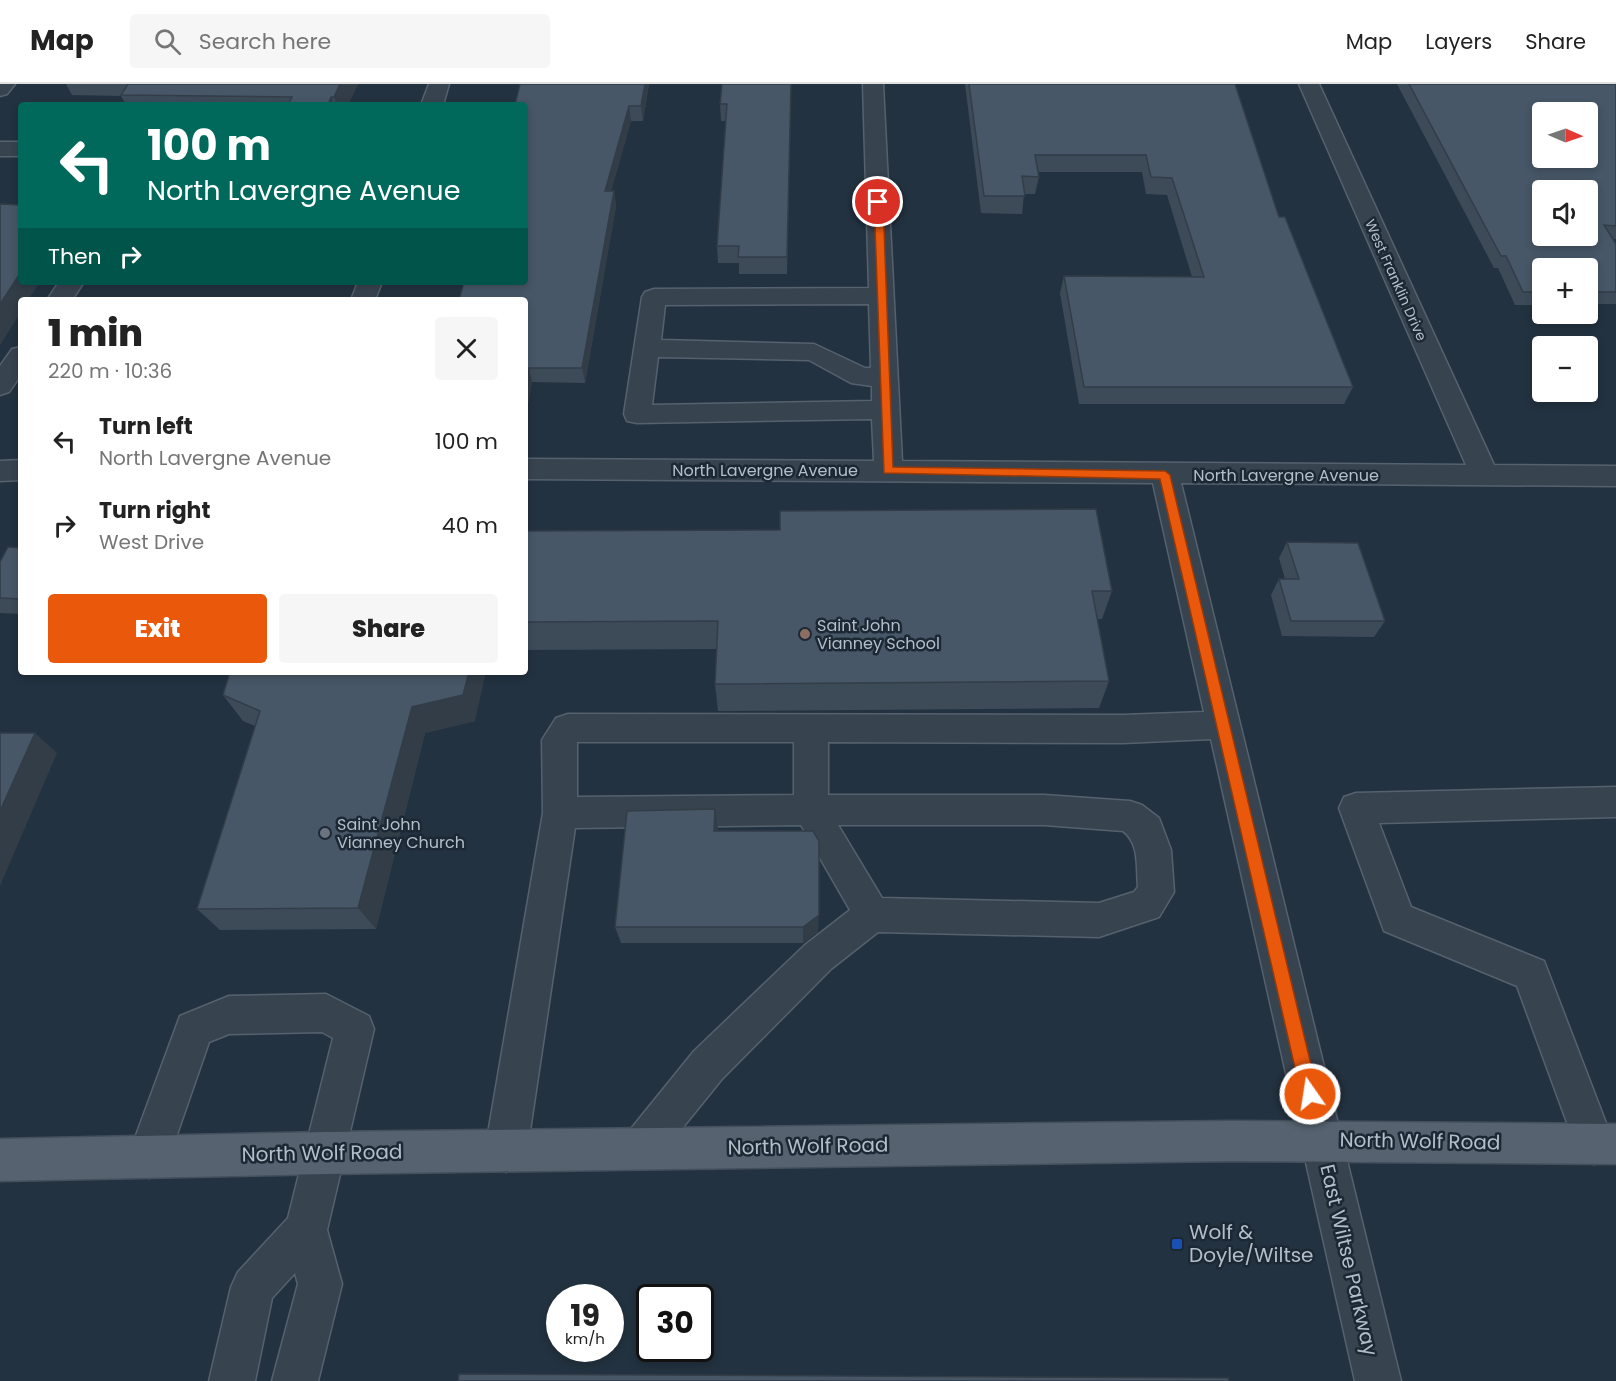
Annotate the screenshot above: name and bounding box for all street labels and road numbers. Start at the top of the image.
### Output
street label: West Franklin Drive [1360,216,1432,344]
street label: North Lavergne Avenue [672,459,858,482]
street label: North Lavergne Avenue [1193,464,1379,487]
street label: North Wolf Road [1339,1126,1501,1156]
street label: North Wolf Road [727,1131,889,1161]
street label: North Wolf Road [241,1138,403,1168]
street label: East Wiltse Parkway [1313,1162,1385,1358]

